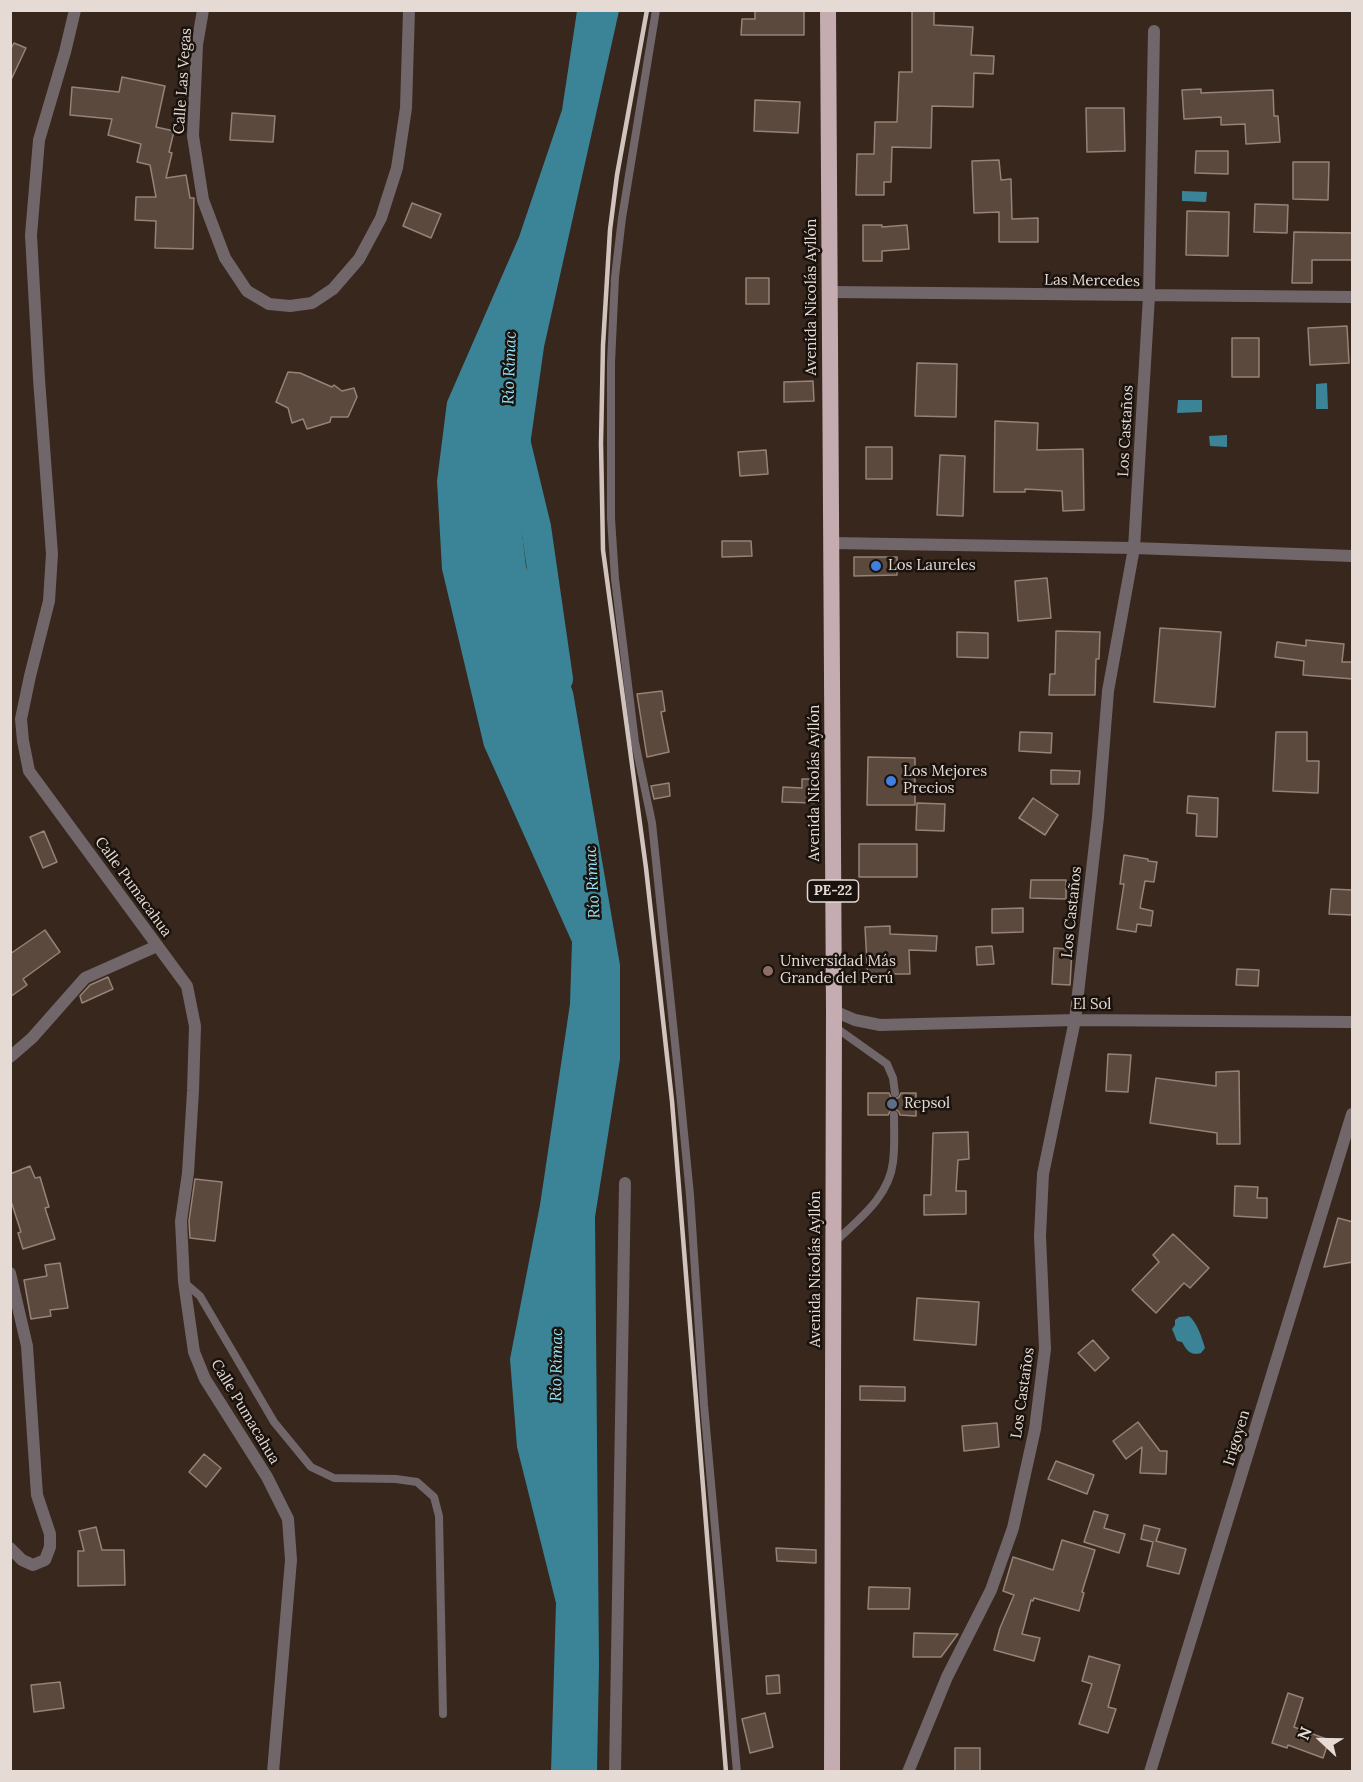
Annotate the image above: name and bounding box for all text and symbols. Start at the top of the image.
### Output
street label: Calle Las Vegas [170,27,196,135]
street label: Avenida Nicolás Ayllón [803,219,821,375]
street label: Las Mercedes [1044,271,1140,291]
water label: Río Rímac [499,331,521,405]
street label: Los Castaños [1115,385,1137,477]
place label: Los Laureles [888,557,976,575]
marker: Los Laureles [869,559,883,573]
street label: Avenida Nicolás Ayllón [806,705,824,861]
place label: Los Mejores Precios [903,763,987,798]
marker: Los Mejores Precios [884,774,898,788]
street label: Calle Pumacahua [91,834,175,940]
water label: Río Rímac [581,845,605,919]
street label: Los Castaños [1058,865,1086,959]
road number: PE-22 [808,880,858,902]
place label: Universidad Más Grande del Perú [780,953,896,988]
marker: Universidad Más Grande del Perú [761,964,775,978]
street label: El Sol [1073,996,1111,1014]
place label: Repsol [904,1095,950,1113]
marker: Repsol [885,1097,899,1111]
street label: Avenida Nicolás Ayllón [807,1191,825,1347]
water label: Río Rímac [547,1328,567,1402]
street label: Los Castaños [1008,1346,1038,1440]
street label: Calle Pumacahua [207,1356,283,1468]
street label: Irigoyen [1220,1408,1254,1468]
north arrow [1291,1710,1351,1770]
text: N [1293,1724,1316,1743]

